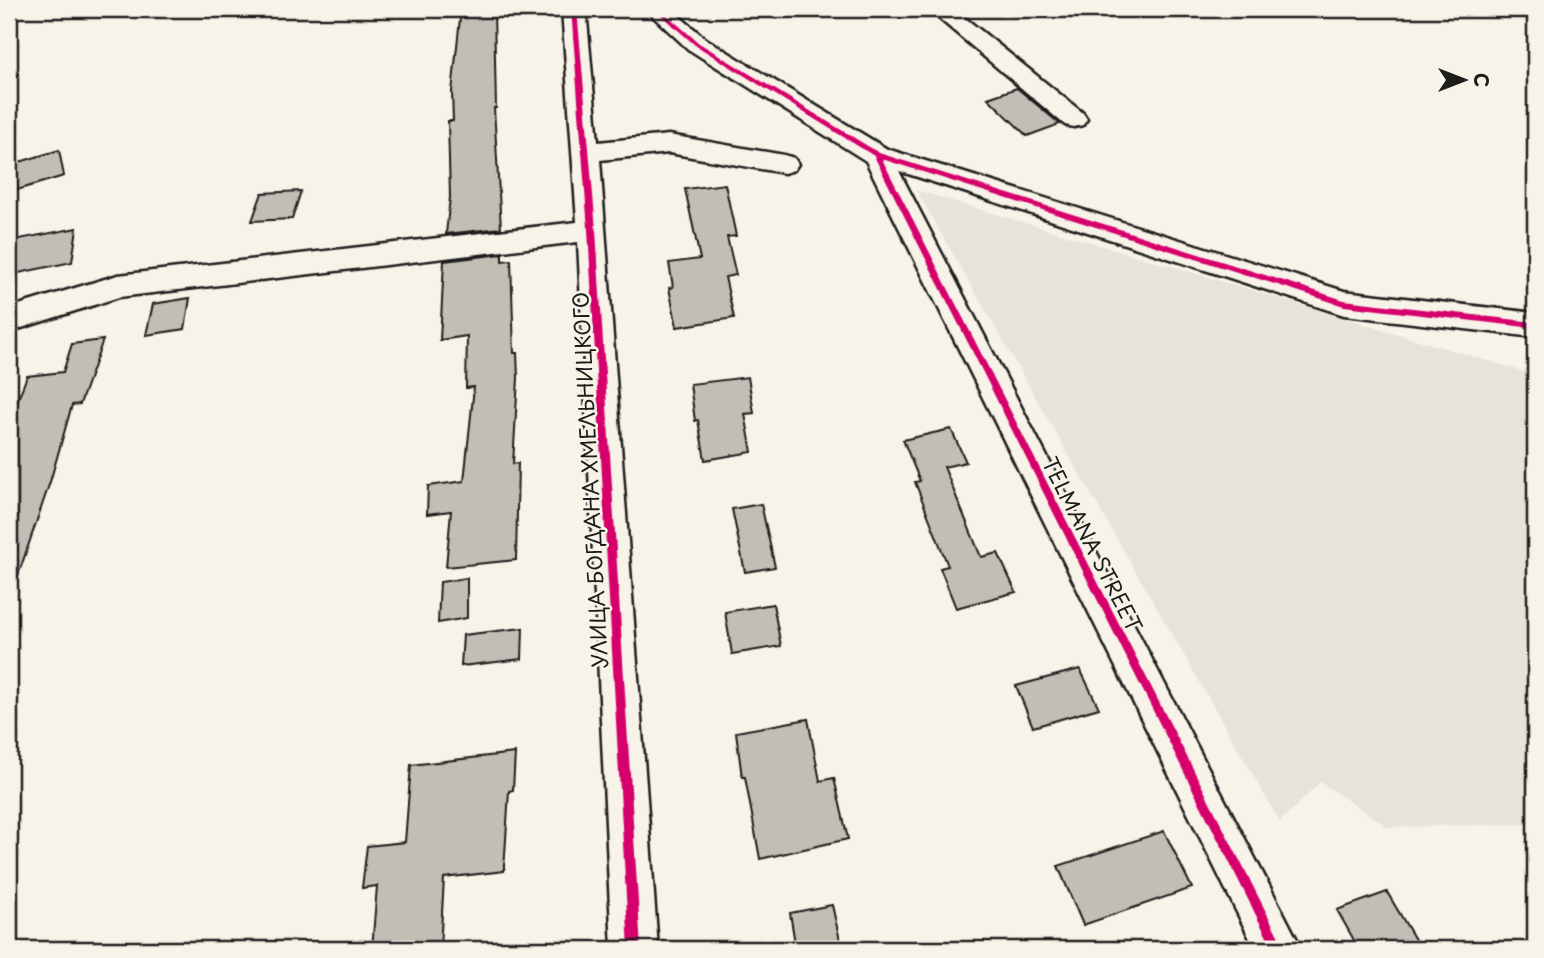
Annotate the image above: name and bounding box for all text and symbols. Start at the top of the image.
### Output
north arrow [1428,46,1498,116]
text: С [1468,73,1496,87]
street label: УЛИЦА БОГДАНА ХМЕЛЬНИЦКОГО [563,291,615,669]
street label: TELMANA STREET [1035,451,1151,638]

